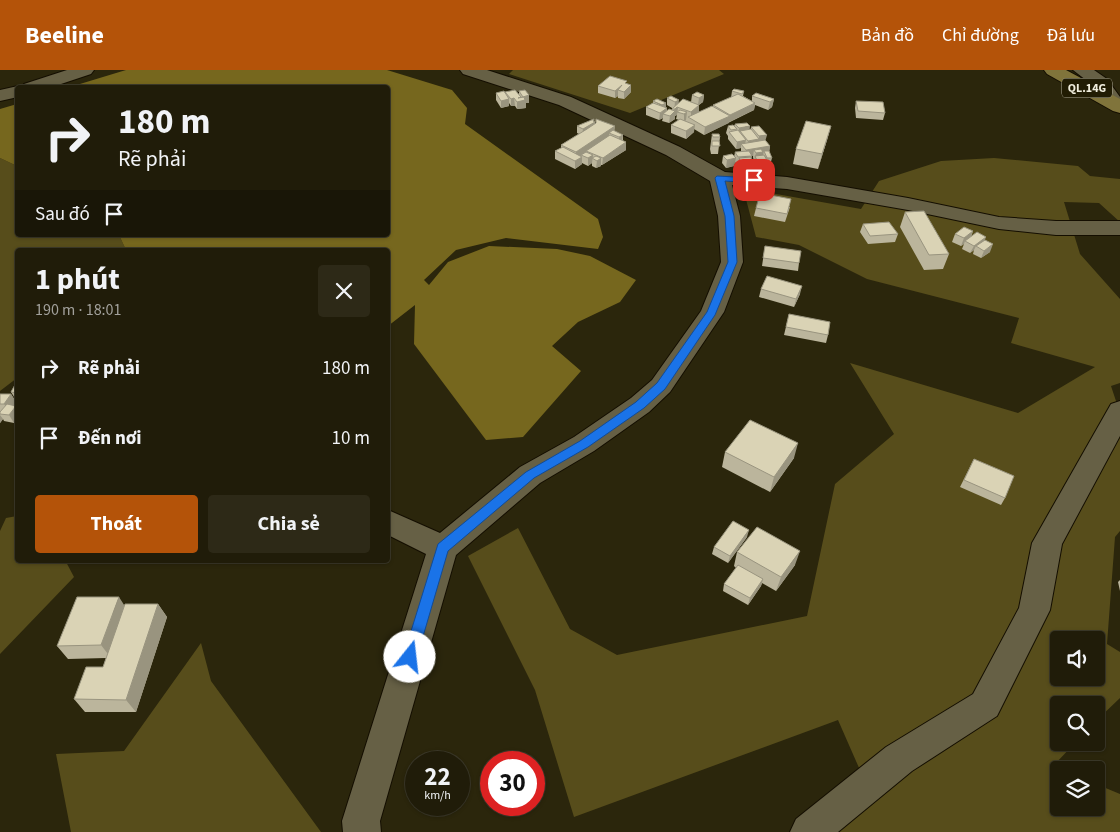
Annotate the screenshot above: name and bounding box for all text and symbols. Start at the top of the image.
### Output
text: Beeline [25,18,104,53]
text: Bản đồ [861,23,914,48]
text: Chỉ đường [942,23,1019,48]
text: Đã lưu [1047,23,1095,48]
road number: QL.14G [1062,78,1112,98]
text: 180 m [118,97,210,147]
icon: right [35,105,100,170]
text: Rẽ phải [118,143,186,175]
pin [733,159,775,201]
icon: arrive [740,166,768,194]
icon: arrive [100,200,128,228]
text: Sau đó [35,201,90,228]
text: 1 phút [35,258,120,301]
button: close [318,265,370,317]
text: 190 m · 18:01 [35,299,122,321]
icon: right [35,354,63,382]
text: Rẽ phải [78,355,140,382]
text: 180 m [322,355,370,382]
icon: arrive [35,424,63,452]
text: Đến nơi [78,425,142,452]
text: 10 m [332,425,370,452]
button: Thoát [35,495,198,553]
button: Chia sẻ [208,495,370,553]
position arrow [383,630,435,682]
map controls [1050,631,1105,816]
button: sound [1050,631,1105,686]
button: search [1050,696,1105,751]
speed limit sign: 30 [480,751,545,816]
text: 22 [424,759,451,795]
button: layers [1050,761,1105,816]
text: km/h [424,787,451,804]

